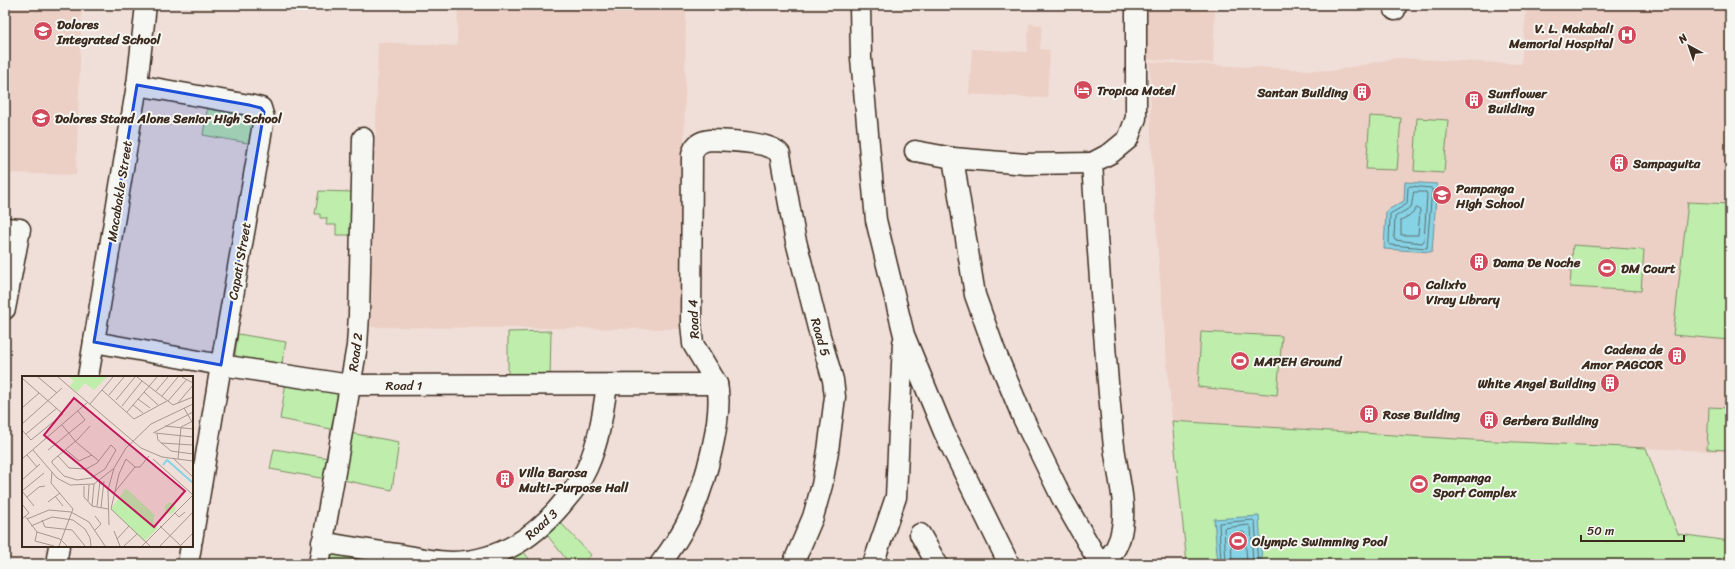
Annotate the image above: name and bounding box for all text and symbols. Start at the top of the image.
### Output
place label: Dolores Integrated School [56,13,162,51]
place label: V. L. Makabali Memorial Hospital [1508,17,1614,55]
school or university icon: Dolores Integrated School [32,20,54,42]
hospital icon: V. L. Makabali Memorial Hospital [1616,24,1638,46]
north arrow [1669,26,1709,66]
text: N [1673,29,1692,49]
hotel icon: Tropica Motel [1072,79,1094,101]
place label: Tropica Motel [1097,79,1176,102]
place label: Santan Building [1256,81,1348,104]
building icon: Santan Building [1351,81,1373,103]
place label: Sunflower Building [1487,82,1548,120]
building icon: Sunflower Building [1463,89,1485,111]
school or university icon: Dolores Stand Alone Senior High School [30,107,52,129]
place label: Dolores Stand Alone Senior High School [55,107,283,130]
street label: Macabakle Street [100,139,139,243]
building icon: Sampaguita [1608,152,1630,174]
place label: Sampaguita [1632,152,1701,175]
place label: Pampanga High School [1455,177,1525,215]
school or university icon: Pampanga High School [1431,184,1453,206]
street label: Capati Street [221,220,258,302]
building icon: Dama De Noche [1468,251,1490,273]
place label: Dama De Noche [1493,251,1581,274]
sports icon: DM Court [1596,257,1618,279]
place label: DM Court [1621,257,1676,280]
place label: Calixto Viray Library [1425,273,1500,311]
library icon: Calixto Viray Library [1401,280,1423,302]
street label: Road 4 [681,299,706,339]
street label: Road 5 [804,315,837,359]
street label: Road 2 [341,331,370,373]
place label: Cadena de Amor PAGCOR [1581,338,1663,376]
building icon: Cadena de Amor PAGCOR [1666,345,1688,367]
sports icon: MAPEH Ground [1229,350,1251,372]
place label: MAPEH Ground [1253,350,1343,373]
place label: White Angel Building [1478,372,1596,395]
building icon: White Angel Building [1599,372,1621,394]
street label: Road 1 [386,374,423,397]
inset map [22,376,193,547]
building icon: Rose Building [1358,403,1380,425]
place label: Rose Building [1382,403,1461,426]
building icon: Gerbera Building [1478,409,1500,431]
place label: Gerbera Building [1502,409,1599,432]
place label: Villa Barosa Multi-Purpose Hall [518,461,629,499]
place label: Pampanga Sport Complex [1432,466,1517,504]
building icon: Villa Barosa Multi-Purpose Hall [494,468,516,490]
sports icon: Pampanga Sport Complex [1408,473,1430,495]
street label: Road 3 [519,503,563,546]
scale bar [1581,517,1684,543]
text: 50 m [1587,520,1614,542]
sports icon: Olympic Swimming Pool [1227,530,1249,552]
place label: Olympic Swimming Pool [1251,530,1389,553]

